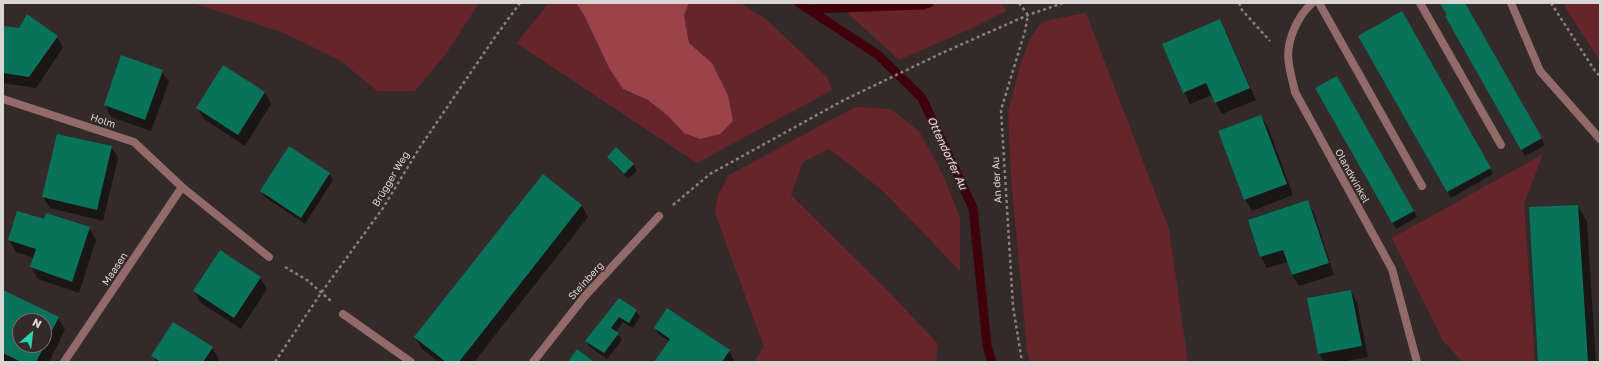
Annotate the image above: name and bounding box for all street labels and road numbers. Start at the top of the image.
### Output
street label: Holm [89,111,117,131]
street label: Olandwinkel [1332,147,1372,205]
street label: Brügger Weg [370,149,412,209]
street label: An der Au [990,157,1004,203]
street label: Maasen [100,250,130,288]
street label: Steinberg [566,260,606,302]

